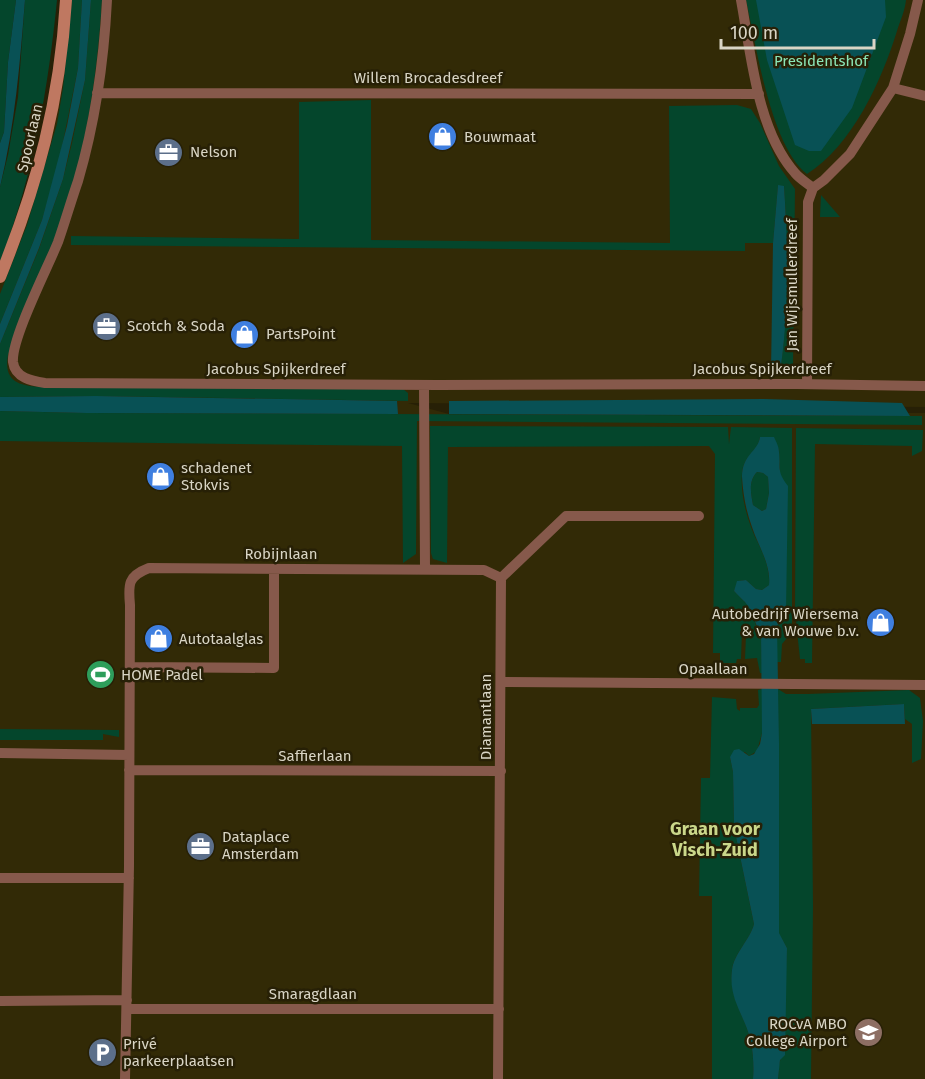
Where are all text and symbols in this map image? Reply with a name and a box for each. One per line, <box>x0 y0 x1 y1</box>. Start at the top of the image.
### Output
scale bar <box>721 12 874 50</box>
text: 100 m <box>730 22 778 44</box>
park label: Presidentshof <box>774 52 869 70</box>
street label: Willem Brocadesdreef <box>354 69 503 87</box>
street label: Spoorlaan <box>13 102 47 174</box>
shop icon: Bouwmaat <box>427 121 459 153</box>
place label: Bouwmaat <box>464 128 536 146</box>
office icon: Nelson <box>153 136 185 168</box>
place label: Nelson <box>190 143 237 161</box>
street label: Jan Wijsmullerdreef <box>783 218 801 351</box>
office icon: Scotch & Soda <box>90 310 122 342</box>
place label: Scotch & Soda <box>127 317 225 335</box>
shop icon: PartsPoint <box>229 318 261 350</box>
place label: PartsPoint <box>266 325 336 343</box>
street label: Jacobus Spijkerdreef <box>206 360 347 378</box>
street label: Jacobus Spijkerdreef <box>692 360 833 378</box>
place label: schadenet Stokvis <box>181 459 252 494</box>
shop icon: schadenet Stokvis <box>144 461 176 493</box>
street label: Robijnlaan <box>244 545 318 563</box>
place label: Autobedrijf Wiersema & van Wouwe b.v. <box>712 605 859 640</box>
shop icon: Autobedrijf Wiersema & van Wouwe b.v. <box>864 607 896 639</box>
shop icon: Autotaalglas <box>142 623 174 655</box>
place label: Autotaalglas <box>179 630 263 648</box>
sports icon: HOME Padel <box>84 659 116 691</box>
street label: Opaallaan <box>679 660 748 678</box>
place label: HOME Padel <box>121 666 203 684</box>
street label: Diamantlaan <box>477 674 495 760</box>
street label: Saffierlaan <box>278 747 352 765</box>
district label: Graan voor Visch-Zuid <box>670 818 761 861</box>
place label: Dataplace Amsterdam <box>222 828 299 863</box>
office icon: Dataplace Amsterdam <box>185 830 217 862</box>
street label: Smaragdlaan <box>269 985 357 1003</box>
place label: ROCvA MBO College Airport <box>746 1015 848 1050</box>
school or university icon: ROCvA MBO College Airport <box>852 1017 884 1049</box>
place label: Privé parkeerplaatsen <box>123 1035 234 1070</box>
parking icon: Privé parkeerplaatsen <box>86 1037 118 1069</box>

